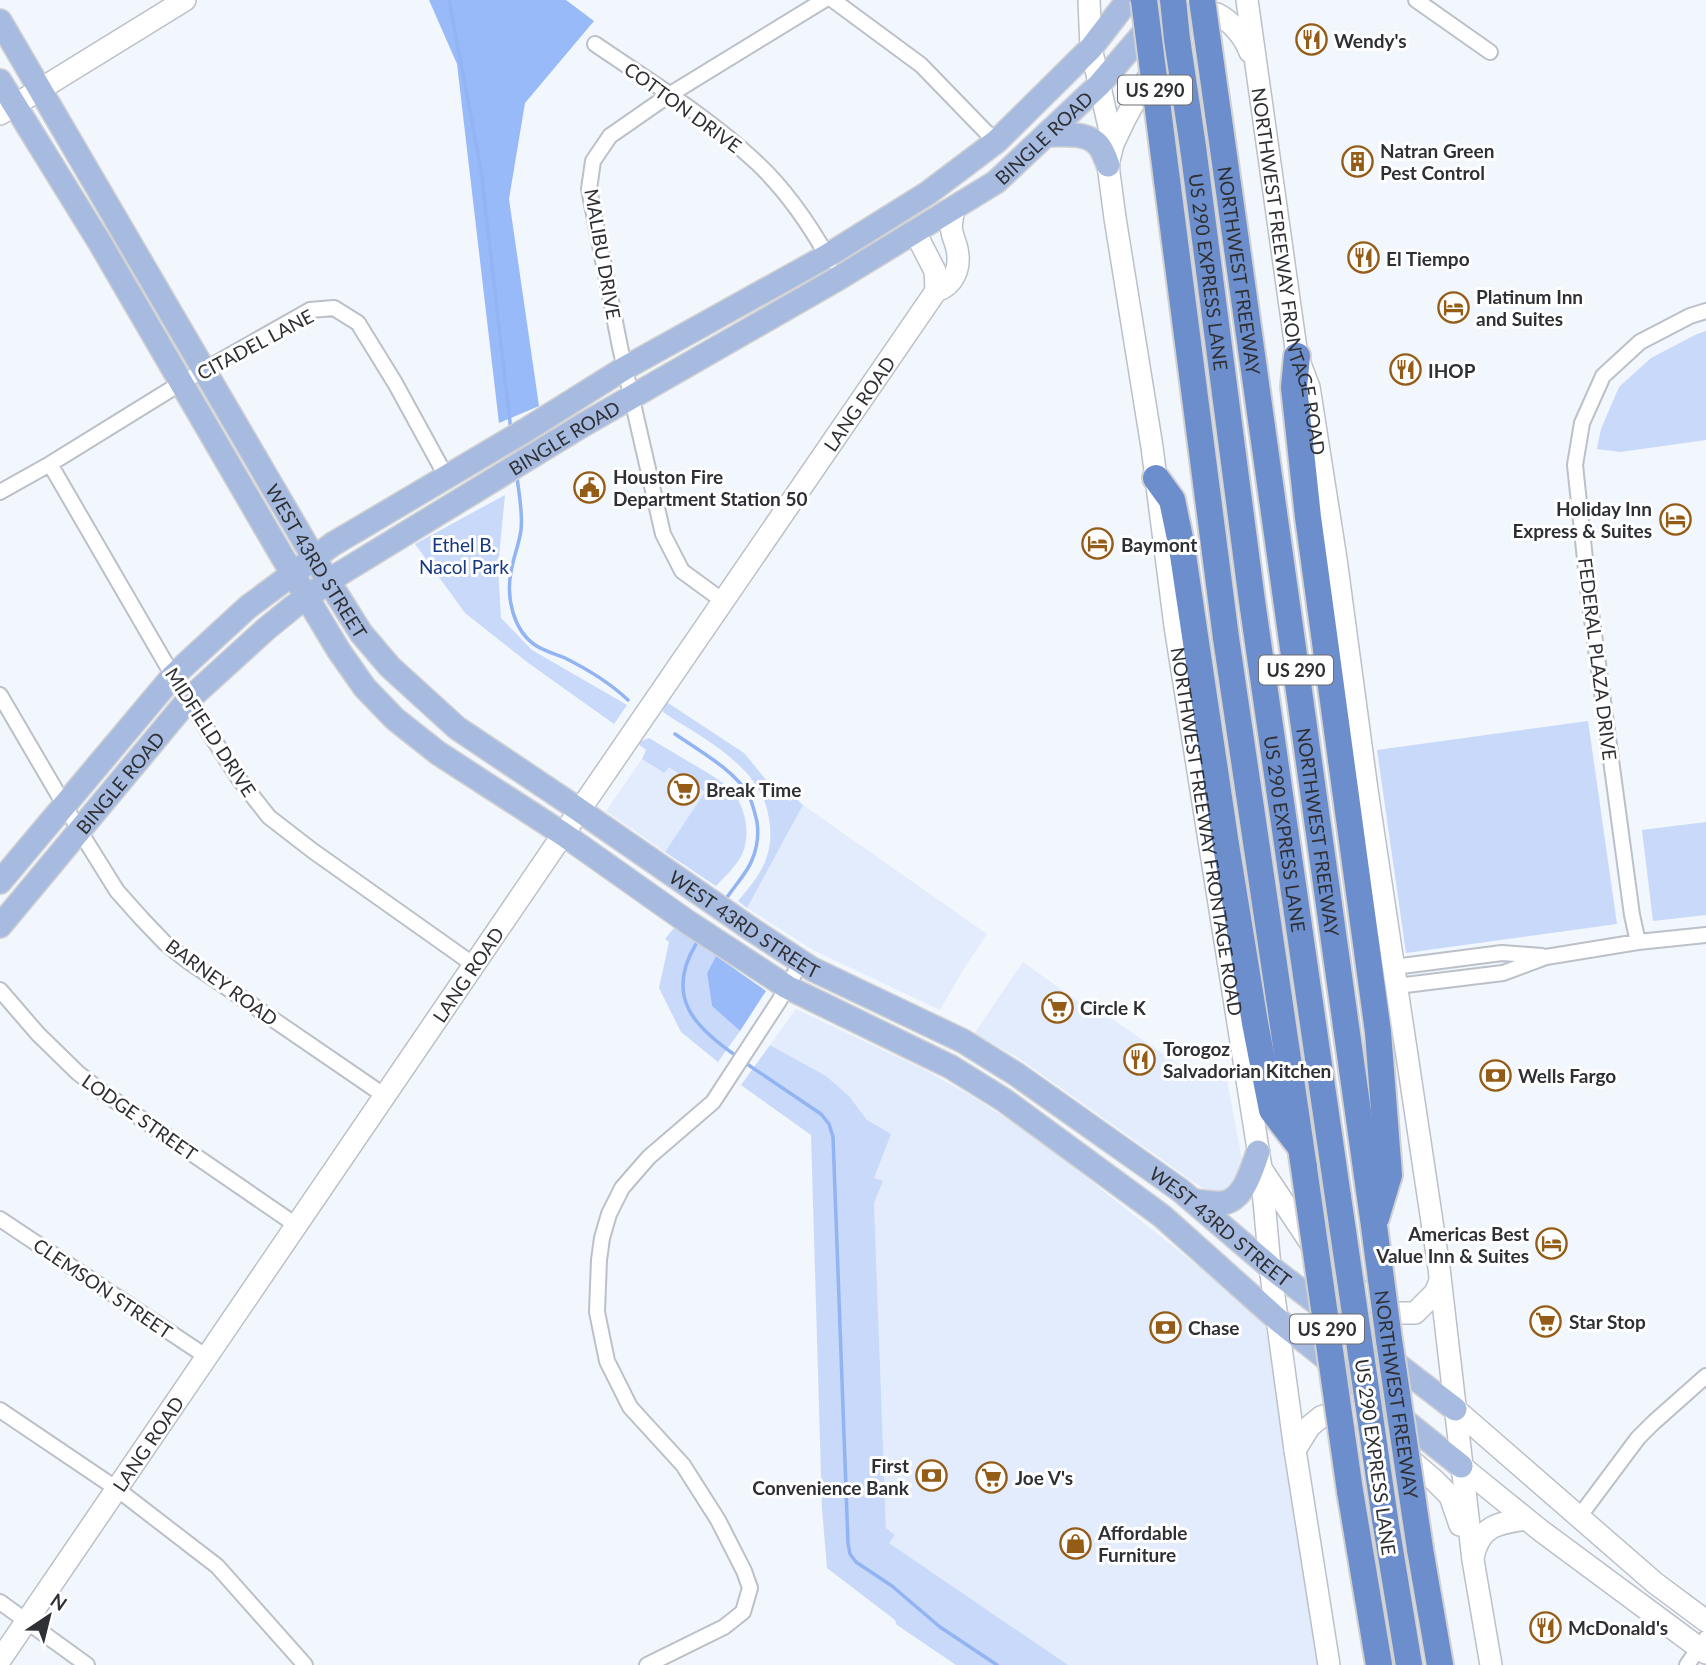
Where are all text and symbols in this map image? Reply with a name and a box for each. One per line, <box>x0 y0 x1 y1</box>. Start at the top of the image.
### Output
restaurant icon: Wendy's <box>1294 23 1328 57</box>
place label: Wendy's <box>1334 29 1407 52</box>
street label: COTTON DRIVE <box>620 57 746 157</box>
road number: US 290 <box>1118 76 1192 104</box>
street label: BINGLE ROAD <box>990 86 1097 189</box>
street label: NORTHWEST FREEWAY FRONTAGE ROAD <box>1248 86 1331 457</box>
place label: Natran Green Pest Control <box>1380 139 1494 184</box>
building icon: Natran Green Pest Control <box>1340 144 1374 178</box>
street label: NORTHWEST FREEWAY <box>1214 165 1266 376</box>
street label: US 290 EXPRESS LANE <box>1185 172 1233 372</box>
street label: MALIBU DRIVE <box>580 187 626 321</box>
restaurant icon: El Tiempo <box>1346 241 1380 275</box>
place label: El Tiempo <box>1386 247 1470 270</box>
place label: Platinum Inn and Suites <box>1476 285 1583 330</box>
hotel icon: Platinum Inn and Suites <box>1436 290 1470 324</box>
street label: CITADEL LANE <box>193 304 317 384</box>
street label: LANG ROAD <box>818 352 899 455</box>
restaurant icon: IHOP <box>1388 353 1422 387</box>
place label: IHOP <box>1428 359 1476 382</box>
street label: BINGLE ROAD <box>504 395 623 479</box>
place label: Houston Fire Department Station 50 <box>613 465 808 510</box>
public building icon: Houston Fire Department Station 50 <box>573 470 607 504</box>
street label: WEST 43RD STREET <box>262 479 373 642</box>
place label: Holiday Inn Express & Suites <box>1512 497 1652 542</box>
hotel icon: Holiday Inn Express & Suites <box>1658 502 1692 536</box>
hotel icon: Baymont <box>1081 527 1115 561</box>
park label: Ethel B. Nacol Park <box>419 533 509 578</box>
place label: Baymont <box>1121 533 1197 556</box>
street label: FEDERAL PLAZA DRIVE <box>1574 556 1622 762</box>
street label: NORTHWEST FREEWAY FRONTAGE ROAD <box>1167 645 1248 1017</box>
road number: US 290 <box>1259 656 1333 684</box>
street label: MIDFIELD DRIVE <box>161 663 261 801</box>
street label: NORTHWEST FREEWAY <box>1293 726 1345 938</box>
street label: BINGLE ROAD <box>71 727 169 838</box>
street label: US 290 EXPRESS LANE <box>1260 734 1311 934</box>
supermarket icon: Break Time <box>666 772 700 806</box>
place label: Break Time <box>706 778 801 801</box>
street label: WEST 43RD STREET <box>665 865 824 983</box>
street label: LANG ROAD <box>427 922 508 1026</box>
street label: BARNEY ROAD <box>162 934 282 1030</box>
supermarket icon: Circle K <box>1040 990 1074 1024</box>
place label: Circle K <box>1080 996 1147 1019</box>
place label: Torogoz Salvadorian Kitchen <box>1163 1037 1331 1082</box>
restaurant icon: Torogoz Salvadorian Kitchen <box>1123 1042 1157 1076</box>
bank icon: Wells Fargo <box>1478 1058 1512 1092</box>
place label: Wells Fargo <box>1518 1064 1616 1087</box>
street label: LODGE STREET <box>78 1069 202 1165</box>
street label: WEST 43RD STREET <box>1146 1161 1296 1291</box>
place label: Americas Best Value Inn & Suites <box>1375 1222 1529 1267</box>
hotel icon: Americas Best Value Inn & Suites <box>1535 1227 1569 1261</box>
street label: CLEMSON STREET <box>29 1233 177 1343</box>
street label: NORTHWEST FREEWAY <box>1371 1289 1424 1500</box>
supermarket icon: Star Stop <box>1529 1304 1563 1338</box>
bank icon: Chase <box>1148 1310 1182 1344</box>
place label: Star Stop <box>1569 1310 1646 1333</box>
road number: US 290 <box>1290 1314 1364 1344</box>
place label: Chase <box>1188 1316 1239 1339</box>
street label: US 290 EXPRESS LANE <box>1351 1357 1401 1557</box>
street label: LANG ROAD <box>107 1392 188 1495</box>
place label: First Convenience Bank <box>752 1454 910 1499</box>
bank icon: First Convenience Bank <box>915 1459 949 1493</box>
supermarket icon: Joe V's <box>975 1460 1009 1494</box>
place label: Joe V's <box>1015 1466 1073 1489</box>
place label: Affordable Furniture <box>1097 1521 1187 1566</box>
shop icon: Affordable Furniture <box>1058 1526 1092 1560</box>
north arrow <box>14 1581 84 1651</box>
text: N <box>46 1588 72 1615</box>
restaurant icon: McDonald's <box>1528 1610 1562 1644</box>
place label: McDonald's <box>1568 1616 1668 1639</box>

